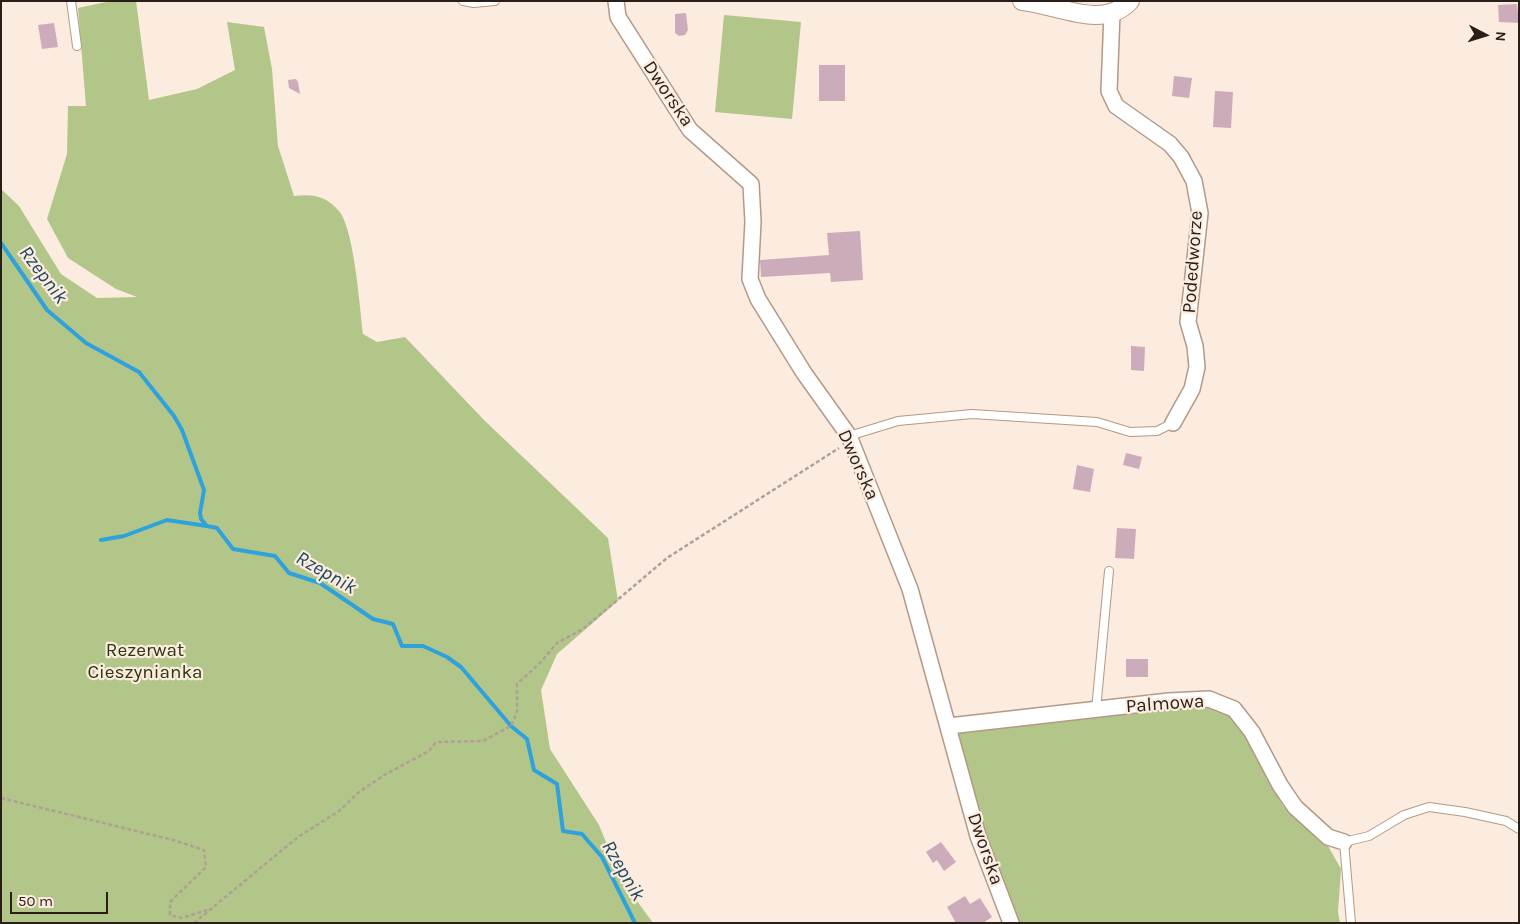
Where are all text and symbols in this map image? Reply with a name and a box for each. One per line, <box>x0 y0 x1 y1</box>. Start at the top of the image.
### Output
north arrow <box>1460 10 1510 60</box>
text: N <box>1492 31 1509 42</box>
street label: Dworska <box>638 57 698 131</box>
street label: Podedworze <box>1178 210 1208 314</box>
water label: Rzepnik <box>14 241 72 309</box>
street label: Dworska <box>832 426 884 504</box>
water label: Rzepnik <box>291 546 361 600</box>
park label: Rezerwat Cieszynianka <box>87 640 203 684</box>
street label: Palmowa <box>1125 690 1205 718</box>
street label: Dworska <box>962 810 1008 888</box>
water label: Rzepnik <box>596 836 650 906</box>
scale bar <box>12 882 110 914</box>
text: 50 m <box>18 892 53 910</box>

